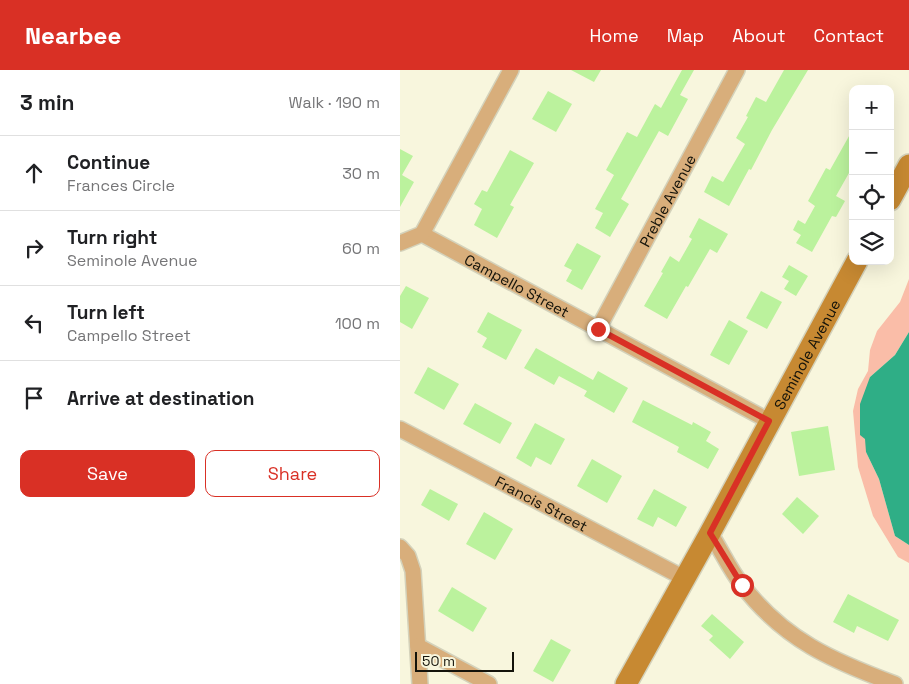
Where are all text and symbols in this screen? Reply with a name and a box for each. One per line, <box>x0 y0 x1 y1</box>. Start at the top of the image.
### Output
text: Nearbee <box>25 20 121 51</box>
text: Home <box>590 24 639 47</box>
text: Map <box>667 24 704 47</box>
text: About <box>732 24 786 47</box>
text: Contact <box>814 24 884 47</box>
map controls <box>849 85 894 265</box>
button: + <box>849 85 894 130</box>
text: 3 min <box>20 89 75 116</box>
text: Walk · 190 m <box>289 92 380 113</box>
button: − <box>849 130 894 175</box>
text: Continue <box>67 150 150 175</box>
street label: Preble Avenue <box>635 151 700 250</box>
icon: ahead <box>20 159 48 187</box>
text: 30 m <box>342 163 380 184</box>
text: Frances Circle <box>67 175 175 196</box>
button: locate <box>849 175 894 220</box>
button: layers <box>849 220 894 265</box>
text: Turn right <box>67 225 157 250</box>
icon: right <box>20 234 48 262</box>
text: 60 m <box>342 238 380 259</box>
street label: Campello Street <box>461 249 573 321</box>
text: Seminole Avenue <box>67 250 197 271</box>
street label: Seminole Avenue <box>769 296 844 413</box>
text: Turn left <box>67 300 145 325</box>
icon: left <box>20 309 48 337</box>
text: 100 m <box>335 313 380 334</box>
route end <box>587 318 610 341</box>
text: Campello Street <box>67 325 191 346</box>
icon: arrive <box>20 384 48 412</box>
text: Arrive at destination <box>67 386 255 411</box>
button: Save <box>20 450 195 497</box>
button: Share <box>205 450 380 497</box>
street label: Francis Street <box>492 471 591 535</box>
route start <box>731 574 754 597</box>
scale bar <box>415 649 514 672</box>
text: 50 m <box>422 652 455 670</box>

